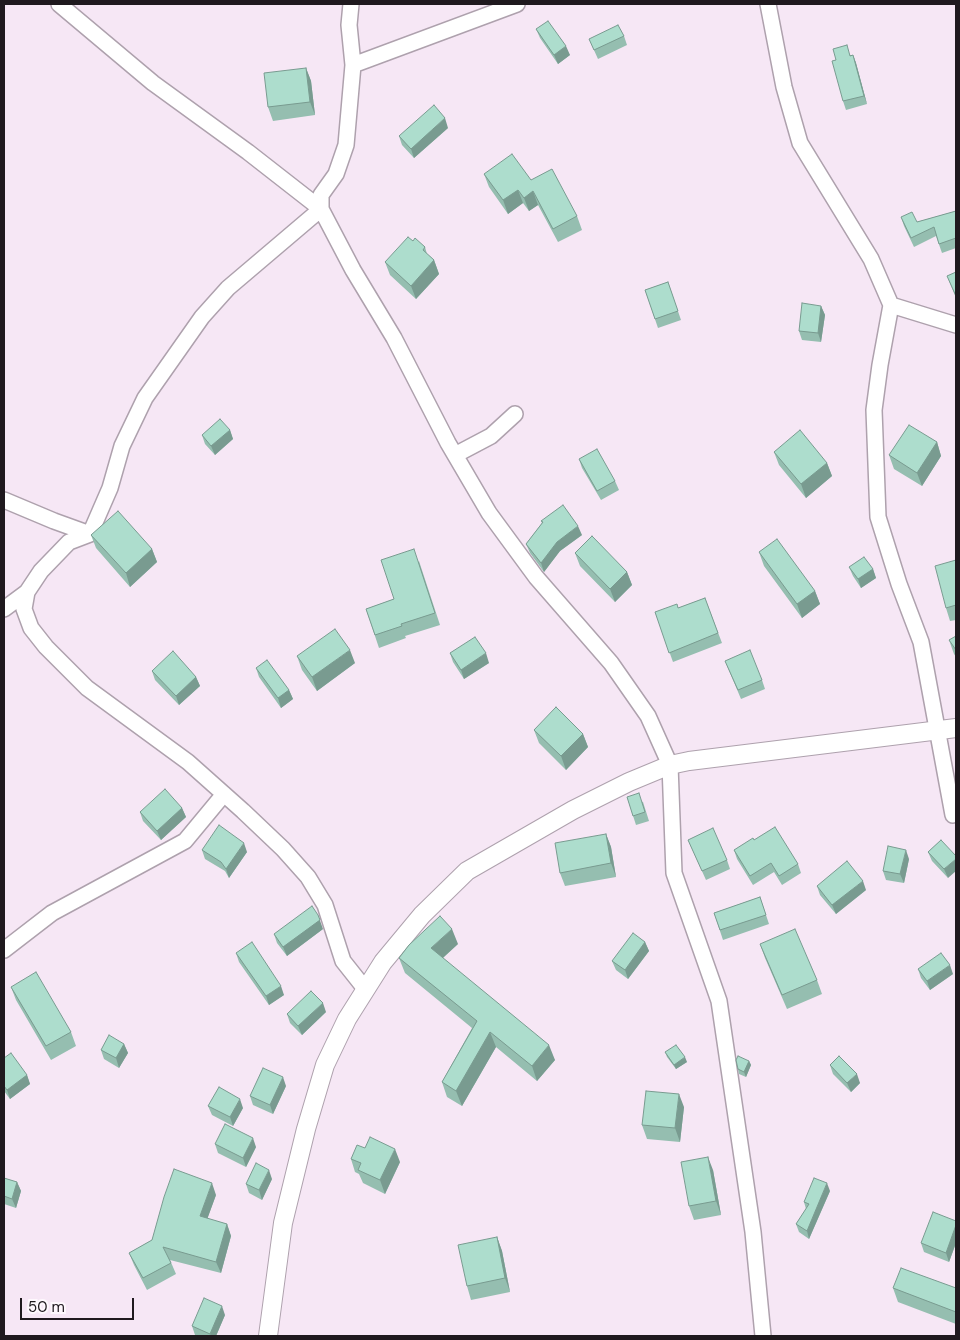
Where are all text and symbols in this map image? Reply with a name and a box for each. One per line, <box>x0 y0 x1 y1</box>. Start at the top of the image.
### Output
scale bar <box>22 1288 136 1320</box>
text: 50 m <box>28 1297 65 1317</box>

